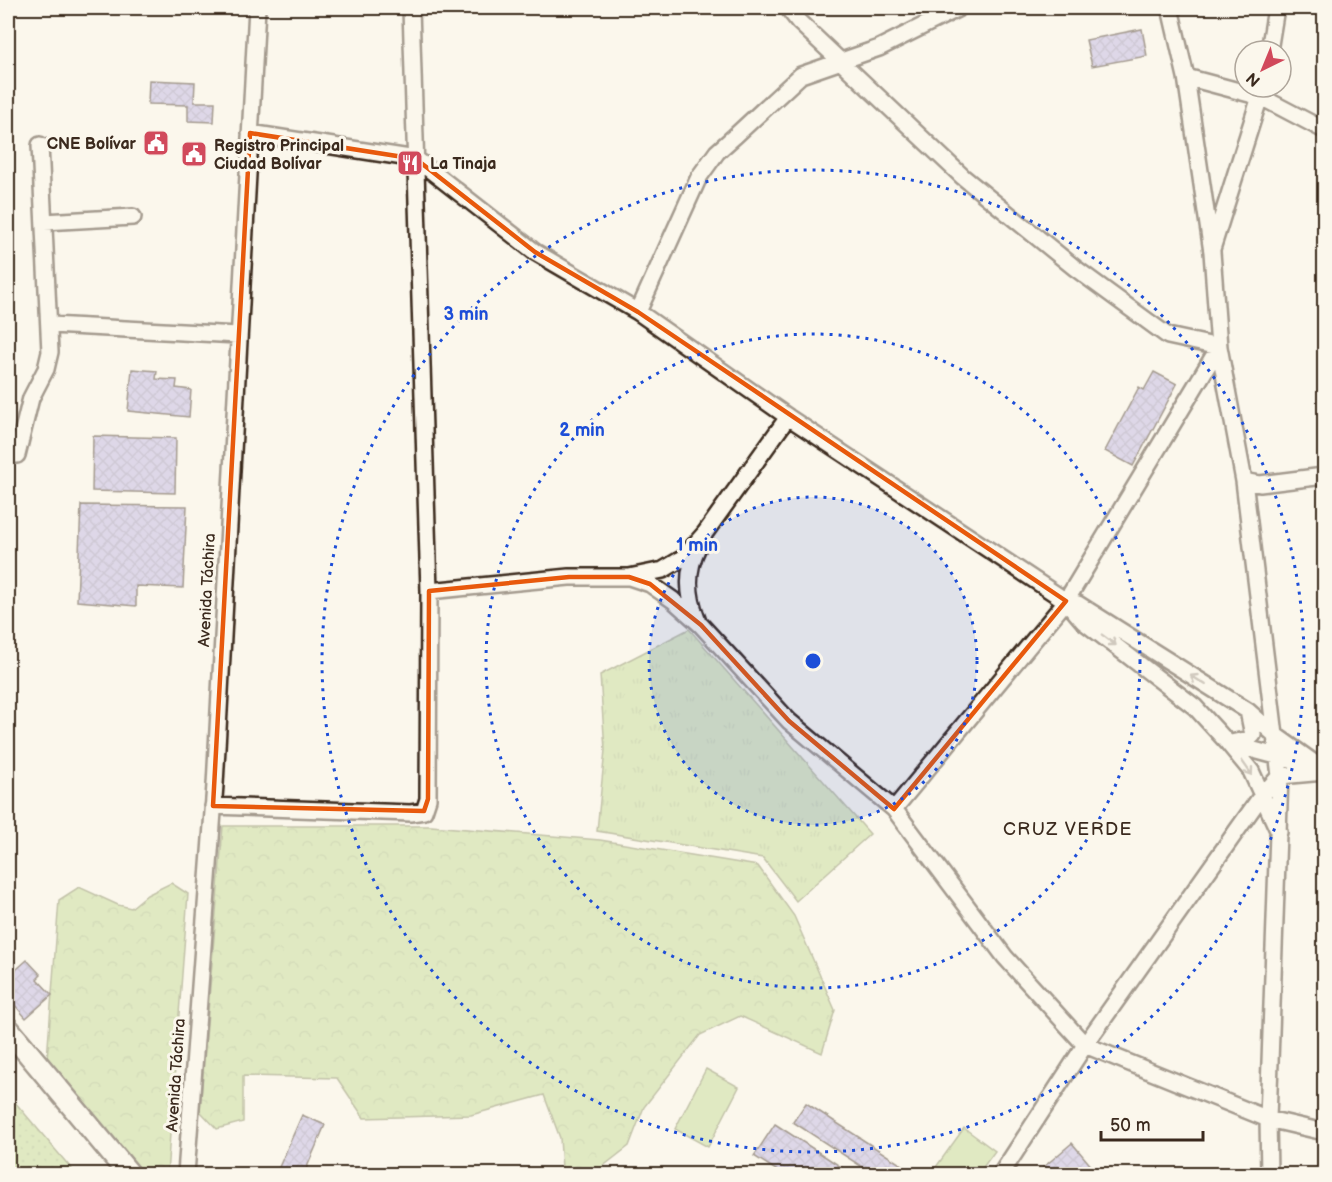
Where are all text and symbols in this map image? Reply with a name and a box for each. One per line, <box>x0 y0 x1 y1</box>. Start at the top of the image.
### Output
north arrow <box>1233 39 1293 99</box>
text: N <box>1243 68 1265 90</box>
public building icon: CNE Bolívar <box>141 128 171 158</box>
place label: CNE Bolívar <box>47 135 137 154</box>
place label: Registro Principal Ciudad Bolívar <box>214 137 344 174</box>
public building icon: Registro Principal Ciudad Bolívar <box>179 139 209 169</box>
restaurant icon: La Tinaja <box>395 148 425 178</box>
place label: La Tinaja <box>430 155 497 174</box>
text: 3 min <box>443 304 489 325</box>
text: 2 min <box>559 420 605 441</box>
street label: Avenida Táchira <box>195 533 220 647</box>
text: 1 min <box>676 535 718 556</box>
one-way arrow <box>1100 634 1116 647</box>
centre of rings <box>803 651 823 671</box>
one-way arrow <box>1190 673 1207 685</box>
one-way arrow <box>1241 760 1253 776</box>
district label: CRUZ VERDE <box>1003 819 1133 840</box>
street label: Avenida Táchira <box>163 1018 190 1133</box>
scale bar <box>1101 1104 1203 1142</box>
text: 50 m <box>1110 1115 1151 1136</box>

